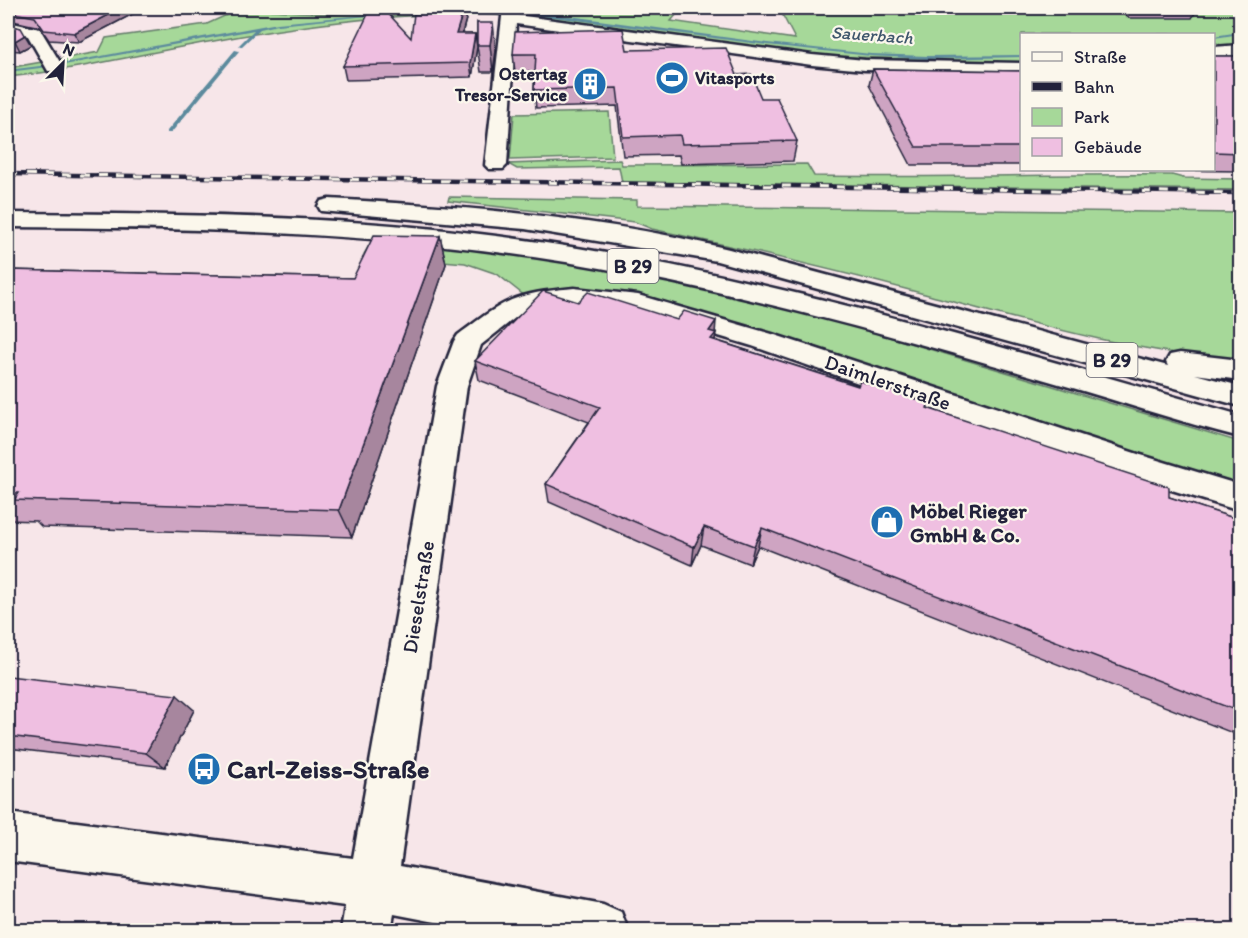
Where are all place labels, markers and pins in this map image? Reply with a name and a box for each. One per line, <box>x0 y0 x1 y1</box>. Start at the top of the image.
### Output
sports icon: Vitasports <box>654 60 690 96</box>
place label: Ostertag Tresor-Service <box>454 63 568 106</box>
building icon: Ostertag Tresor-Service <box>572 66 608 102</box>
place label: Vitasports <box>695 67 775 89</box>
place label: Möbel Rieger GmbH & Co. <box>910 498 1027 547</box>
shop icon: Möbel Rieger GmbH & Co. <box>869 504 905 540</box>
bus stop icon: Carl-Zeiss-Straße <box>186 751 222 787</box>
place label: Carl-Zeiss-Straße <box>227 753 429 785</box>

